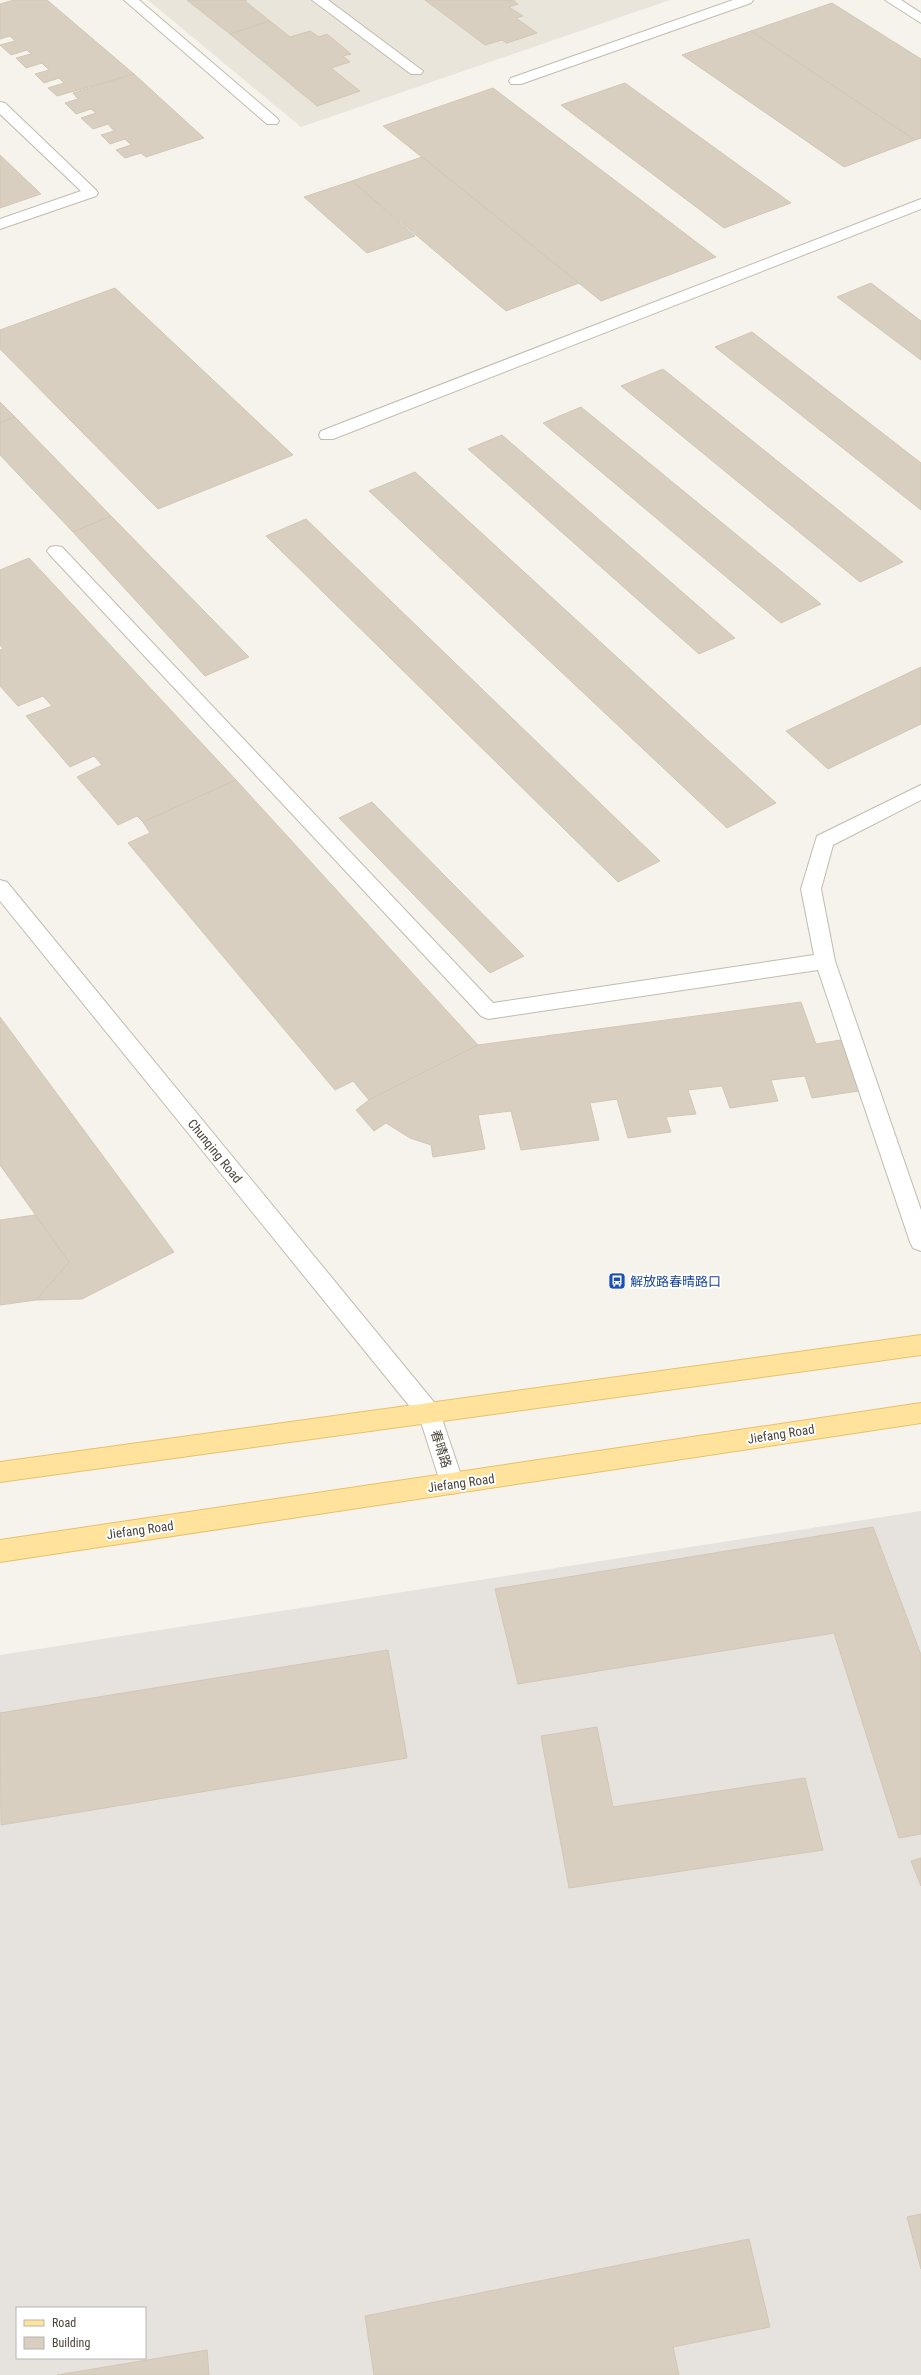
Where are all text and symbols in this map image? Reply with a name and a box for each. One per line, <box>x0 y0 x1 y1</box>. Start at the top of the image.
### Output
street label: Chunqing Road <box>185 1116 245 1186</box>
bus stop icon: 解放路春晴路口 <box>607 1271 627 1291</box>
place label: 解放路春晴路口 <box>630 1274 721 1289</box>
street label: Jiefang Road <box>746 1421 816 1447</box>
street label: 春晴路 <box>428 1428 454 1470</box>
street label: Jiefang Road <box>427 1471 495 1495</box>
street label: Jiefang Road <box>106 1518 174 1542</box>
legend <box>16 2307 146 2359</box>
text: Road <box>52 2316 76 2330</box>
text: Building <box>52 2336 90 2350</box>

